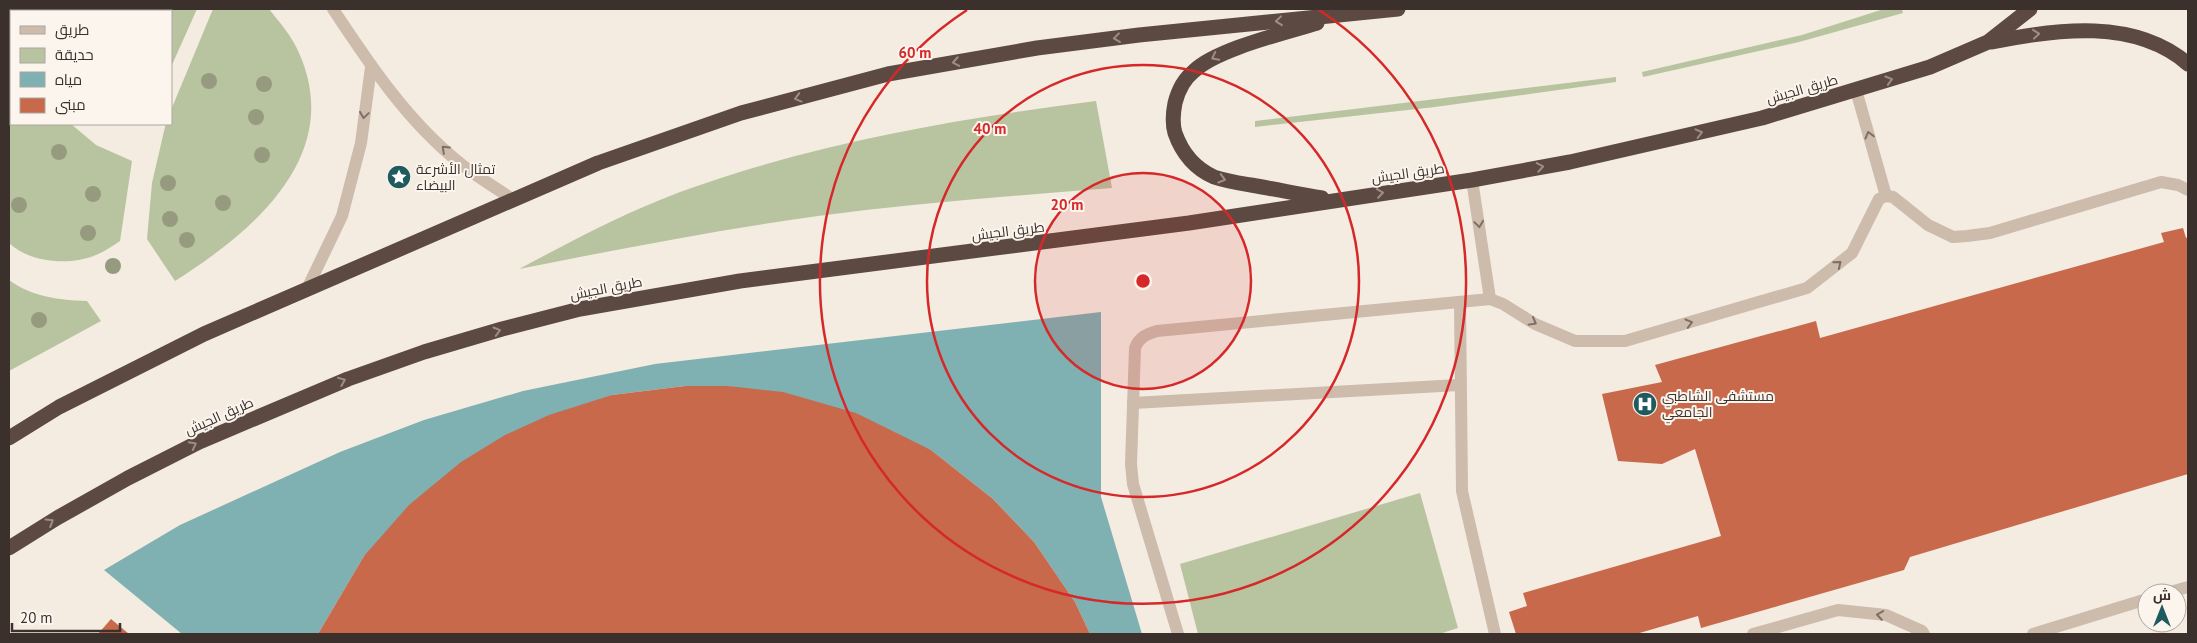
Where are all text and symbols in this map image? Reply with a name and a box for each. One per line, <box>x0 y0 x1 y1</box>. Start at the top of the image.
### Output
legend <box>10 10 172 125</box>
one-way arrow <box>1274 15 1282 26</box>
text: طريق <box>55 20 89 40</box>
one-way arrow <box>2033 29 2041 40</box>
one-way arrow <box>1113 32 1121 43</box>
text: 60 m <box>899 43 931 62</box>
text: حديقة <box>55 45 94 64</box>
one-way arrow <box>1212 51 1221 61</box>
one-way arrow <box>952 57 961 67</box>
text: مياه <box>55 70 82 89</box>
street label: طريق الجيش <box>1764 70 1840 108</box>
one-way arrow <box>1885 75 1893 85</box>
one-way arrow <box>794 92 802 103</box>
text: مبنى <box>55 95 86 115</box>
one-way arrow <box>360 111 370 120</box>
text: 40 m <box>974 119 1006 138</box>
one-way arrow <box>1695 128 1704 139</box>
one-way arrow <box>1864 131 1874 140</box>
one-way arrow <box>442 146 451 155</box>
street label: طريق الجيش <box>1370 159 1446 187</box>
place label: تمثال الأشرعة البيضاء <box>416 160 495 194</box>
one-way arrow <box>1536 163 1545 173</box>
place icon: تمثال الأشرعة البيضاء <box>386 164 412 190</box>
one-way arrow <box>1217 173 1225 183</box>
one-way arrow <box>1376 188 1384 199</box>
text: 20 m <box>1051 195 1083 214</box>
street label: طريق الجيش <box>970 218 1046 244</box>
one-way arrow <box>1473 219 1483 228</box>
one-way arrow <box>1832 261 1841 269</box>
street label: طريق الجيش <box>568 272 644 304</box>
centre of rings <box>1134 272 1152 290</box>
one-way arrow <box>1528 316 1537 326</box>
one-way arrow <box>1684 318 1692 328</box>
one-way arrow <box>492 326 500 336</box>
one-way arrow <box>337 377 346 387</box>
place label: مستشفى الشاطبي الجامعي <box>1662 387 1774 424</box>
hospital icon: مستشفى الشاطبي الجامعي <box>1632 391 1658 417</box>
street label: طريق الجيش <box>182 393 256 439</box>
one-way arrow <box>188 441 197 451</box>
one-way arrow <box>45 519 54 529</box>
north arrow <box>2137 583 2187 633</box>
text: ش <box>2153 586 2171 604</box>
scale bar <box>12 600 120 632</box>
text: 20 m <box>20 608 53 627</box>
one-way arrow <box>1876 610 1884 621</box>

